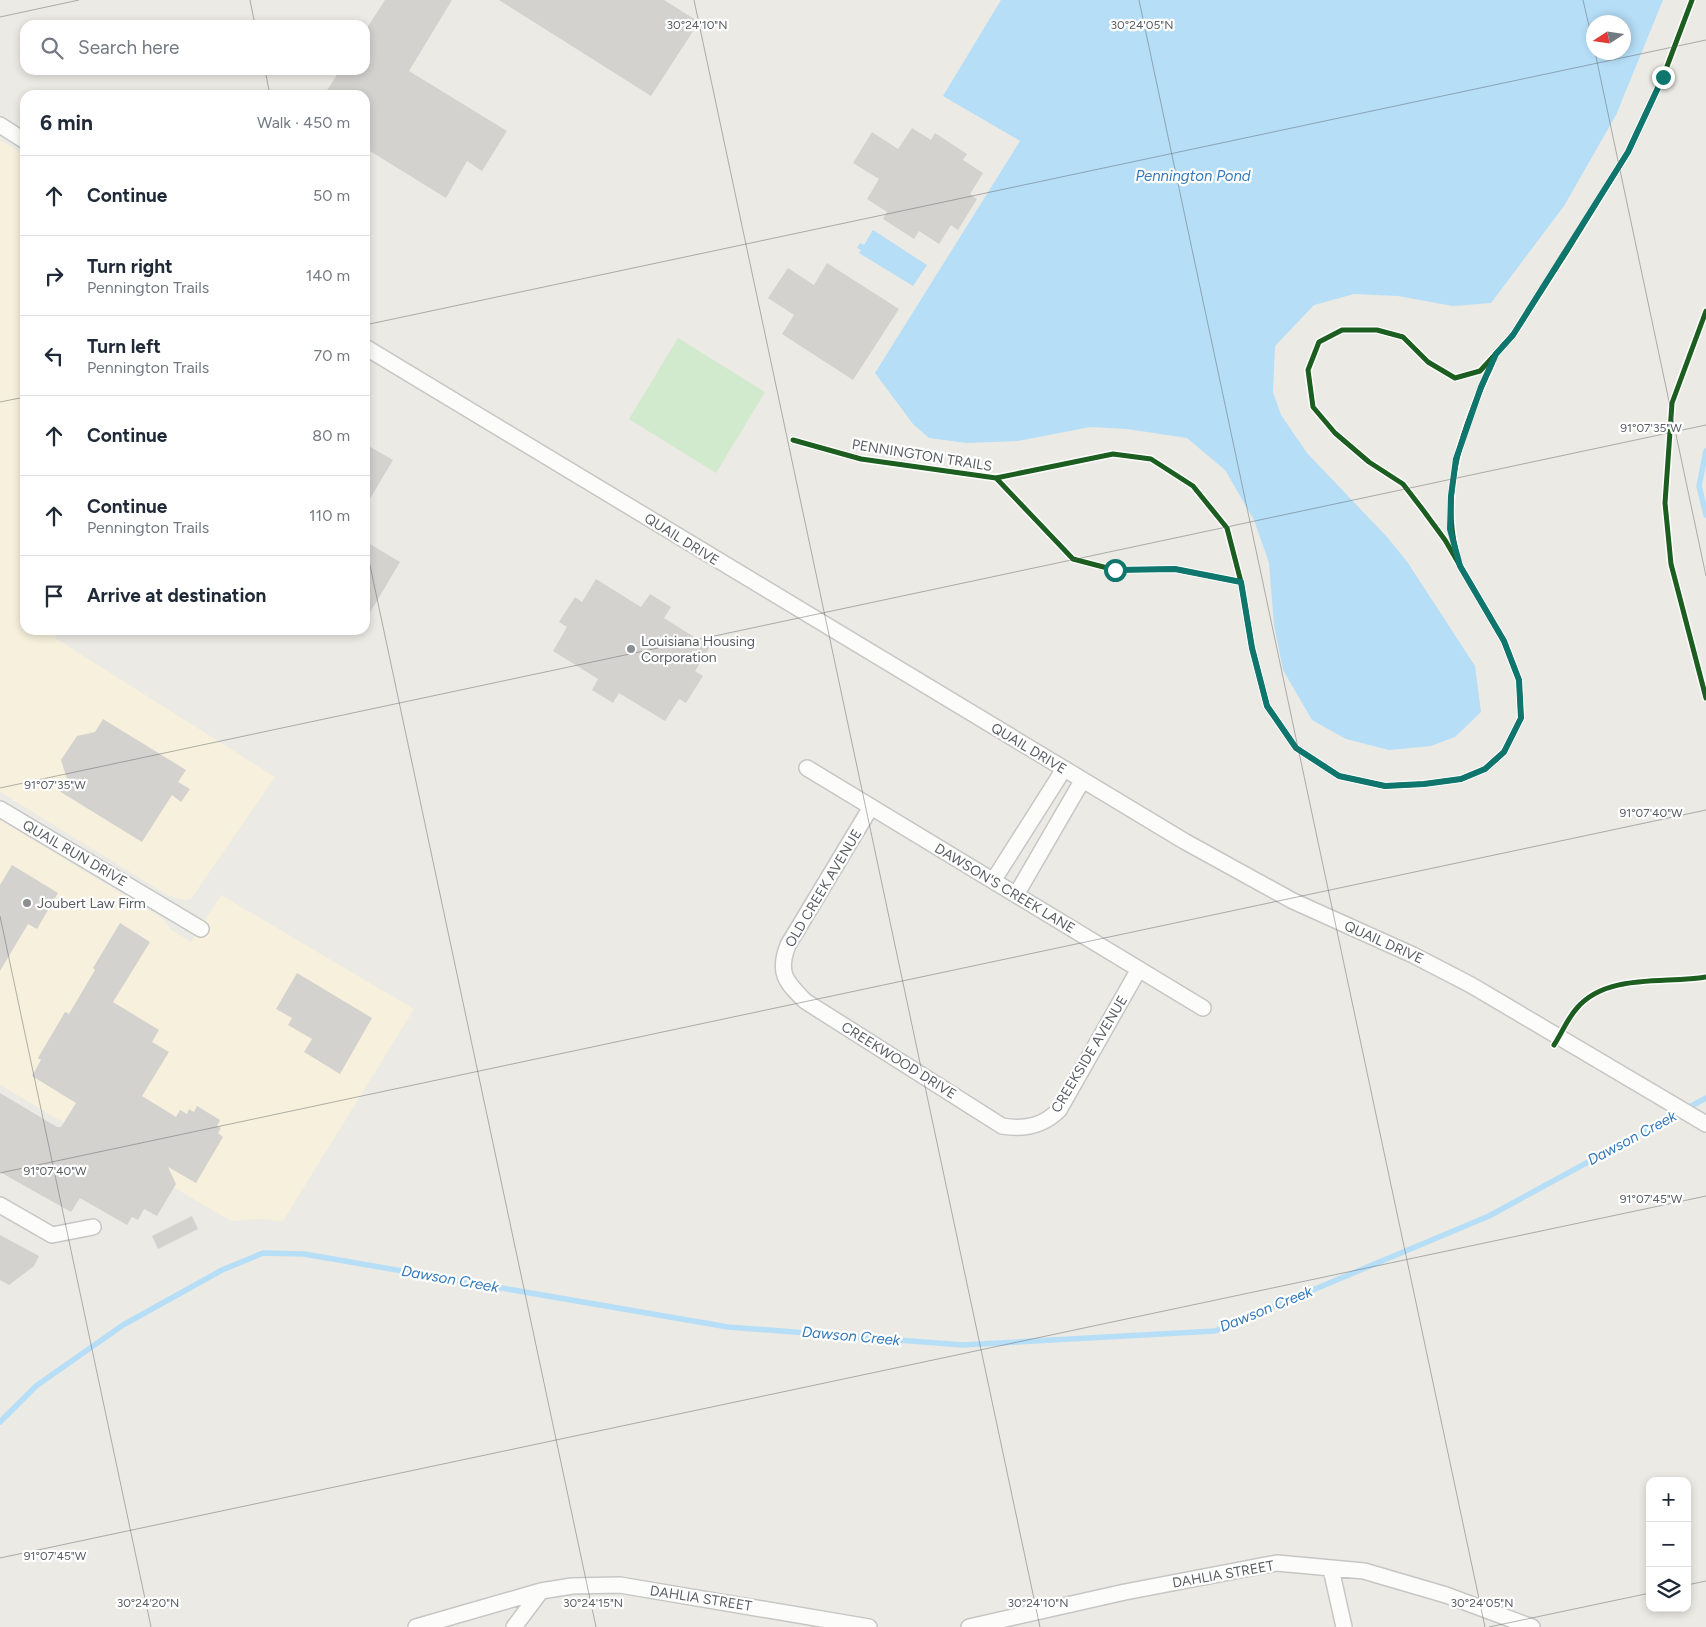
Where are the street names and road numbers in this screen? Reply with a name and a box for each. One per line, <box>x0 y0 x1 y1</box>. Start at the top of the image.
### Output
street label: PENNINGTON TRAILS <box>851 436 993 475</box>
street label: QUAIL DRIVE <box>641 510 722 569</box>
street label: QUAIL DRIVE <box>988 719 1070 778</box>
street label: QUAIL RUN DRIVE <box>19 817 130 890</box>
street label: OLD CREEK AVENUE <box>781 826 865 950</box>
street label: DAWSON'S CREEK LANE <box>932 840 1078 937</box>
street label: QUAIL DRIVE <box>1342 917 1426 968</box>
street label: CREEKSIDE AVENUE <box>1048 993 1131 1116</box>
street label: CREEKWOOD DRIVE <box>838 1018 959 1103</box>
street label: DAHLIA STREET <box>1171 1557 1276 1592</box>
street label: DAHLIA STREET <box>649 1582 753 1615</box>

